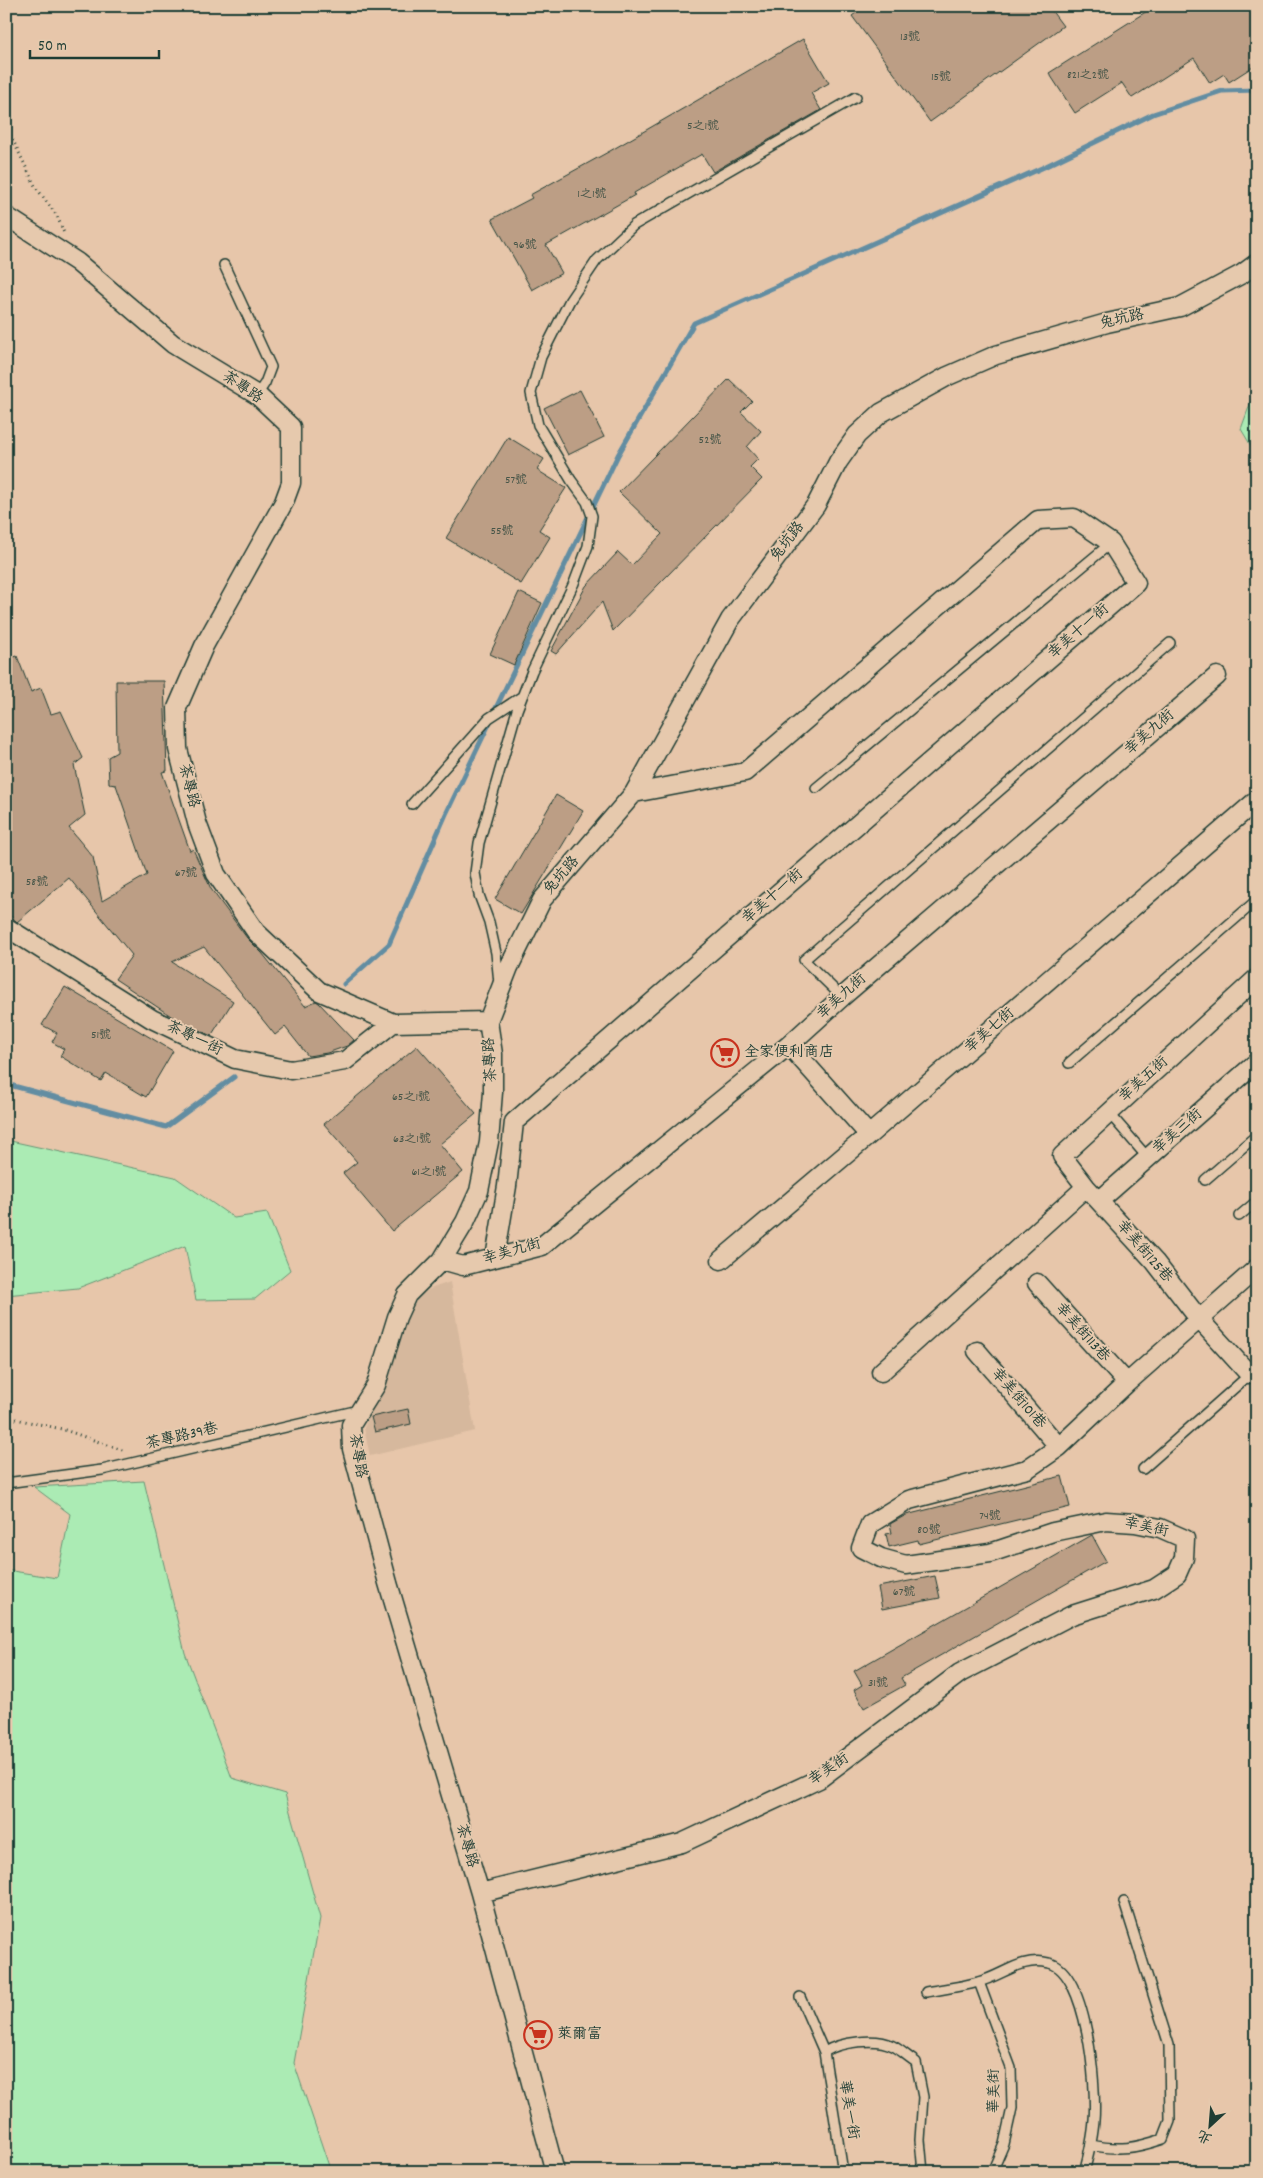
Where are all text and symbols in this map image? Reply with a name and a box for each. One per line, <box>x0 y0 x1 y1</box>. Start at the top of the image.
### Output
scale bar <box>30 28 159 60</box>
house number: 13號 <box>900 29 920 46</box>
text: 50 m <box>38 36 67 58</box>
house number: 821之2號 <box>1067 67 1109 84</box>
house number: 15號 <box>931 69 951 86</box>
house number: 5之1號 <box>687 118 719 135</box>
house number: 1之1號 <box>577 186 607 203</box>
house number: 96號 <box>513 237 537 254</box>
street label: 兔坑路 <box>1098 304 1146 336</box>
street label: 茶專路 <box>217 366 267 410</box>
house number: 52號 <box>699 432 721 449</box>
house number: 57號 <box>505 472 527 489</box>
street label: 兔坑路 <box>766 517 810 567</box>
house number: 55號 <box>490 523 514 540</box>
street label: 幸美十一街 <box>1043 599 1115 665</box>
street label: 幸美九街 <box>1120 705 1180 761</box>
street label: 茶專路 <box>172 761 204 811</box>
street label: 兔坑路 <box>539 852 585 900</box>
street label: 幸美十一街 <box>737 864 809 930</box>
house number: 67號 <box>175 865 197 882</box>
house number: 58號 <box>26 874 48 891</box>
street label: 幸美九街 <box>812 969 872 1025</box>
street label: 幸美七街 <box>960 1003 1020 1059</box>
street label: 茶專一街 <box>162 1016 226 1062</box>
house number: 51號 <box>91 1027 111 1044</box>
street label: 茶專路 <box>479 1037 503 1083</box>
supermarket icon: 全家便利商店 <box>710 1038 740 1068</box>
place label: 全家便利商店 <box>744 1042 834 1064</box>
street label: 幸美五街 <box>1114 1052 1174 1108</box>
house number: 65之1號 <box>392 1089 430 1106</box>
street label: 幸美三街 <box>1148 1104 1208 1160</box>
house number: 63之1號 <box>393 1131 431 1148</box>
house number: 61之1號 <box>411 1164 447 1181</box>
street label: 幸美街125巷 <box>1111 1216 1177 1288</box>
street label: 幸美九街 <box>480 1233 544 1271</box>
street label: 幸美街113巷 <box>1049 1298 1115 1368</box>
street label: 幸美街101巷 <box>985 1364 1051 1434</box>
street label: 茶專路39巷 <box>144 1418 220 1456</box>
street label: 茶專路 <box>342 1432 372 1480</box>
house number: 74號 <box>979 1508 1001 1525</box>
street label: 幸美街 <box>1122 1512 1170 1544</box>
house number: 80號 <box>917 1522 941 1539</box>
house number: 67號 <box>893 1584 915 1601</box>
house number: 31號 <box>868 1675 888 1692</box>
street label: 幸美街 <box>804 1748 854 1792</box>
street label: 茶專路 <box>449 1821 483 1871</box>
supermarket icon: 萊爾富 <box>523 2020 553 2050</box>
place label: 萊爾富 <box>557 2024 602 2046</box>
street label: 華美街 <box>984 2068 1006 2114</box>
street label: 華美一街 <box>832 2079 864 2141</box>
north arrow <box>1186 2100 1236 2150</box>
text: 北 <box>1195 2124 1216 2148</box>

